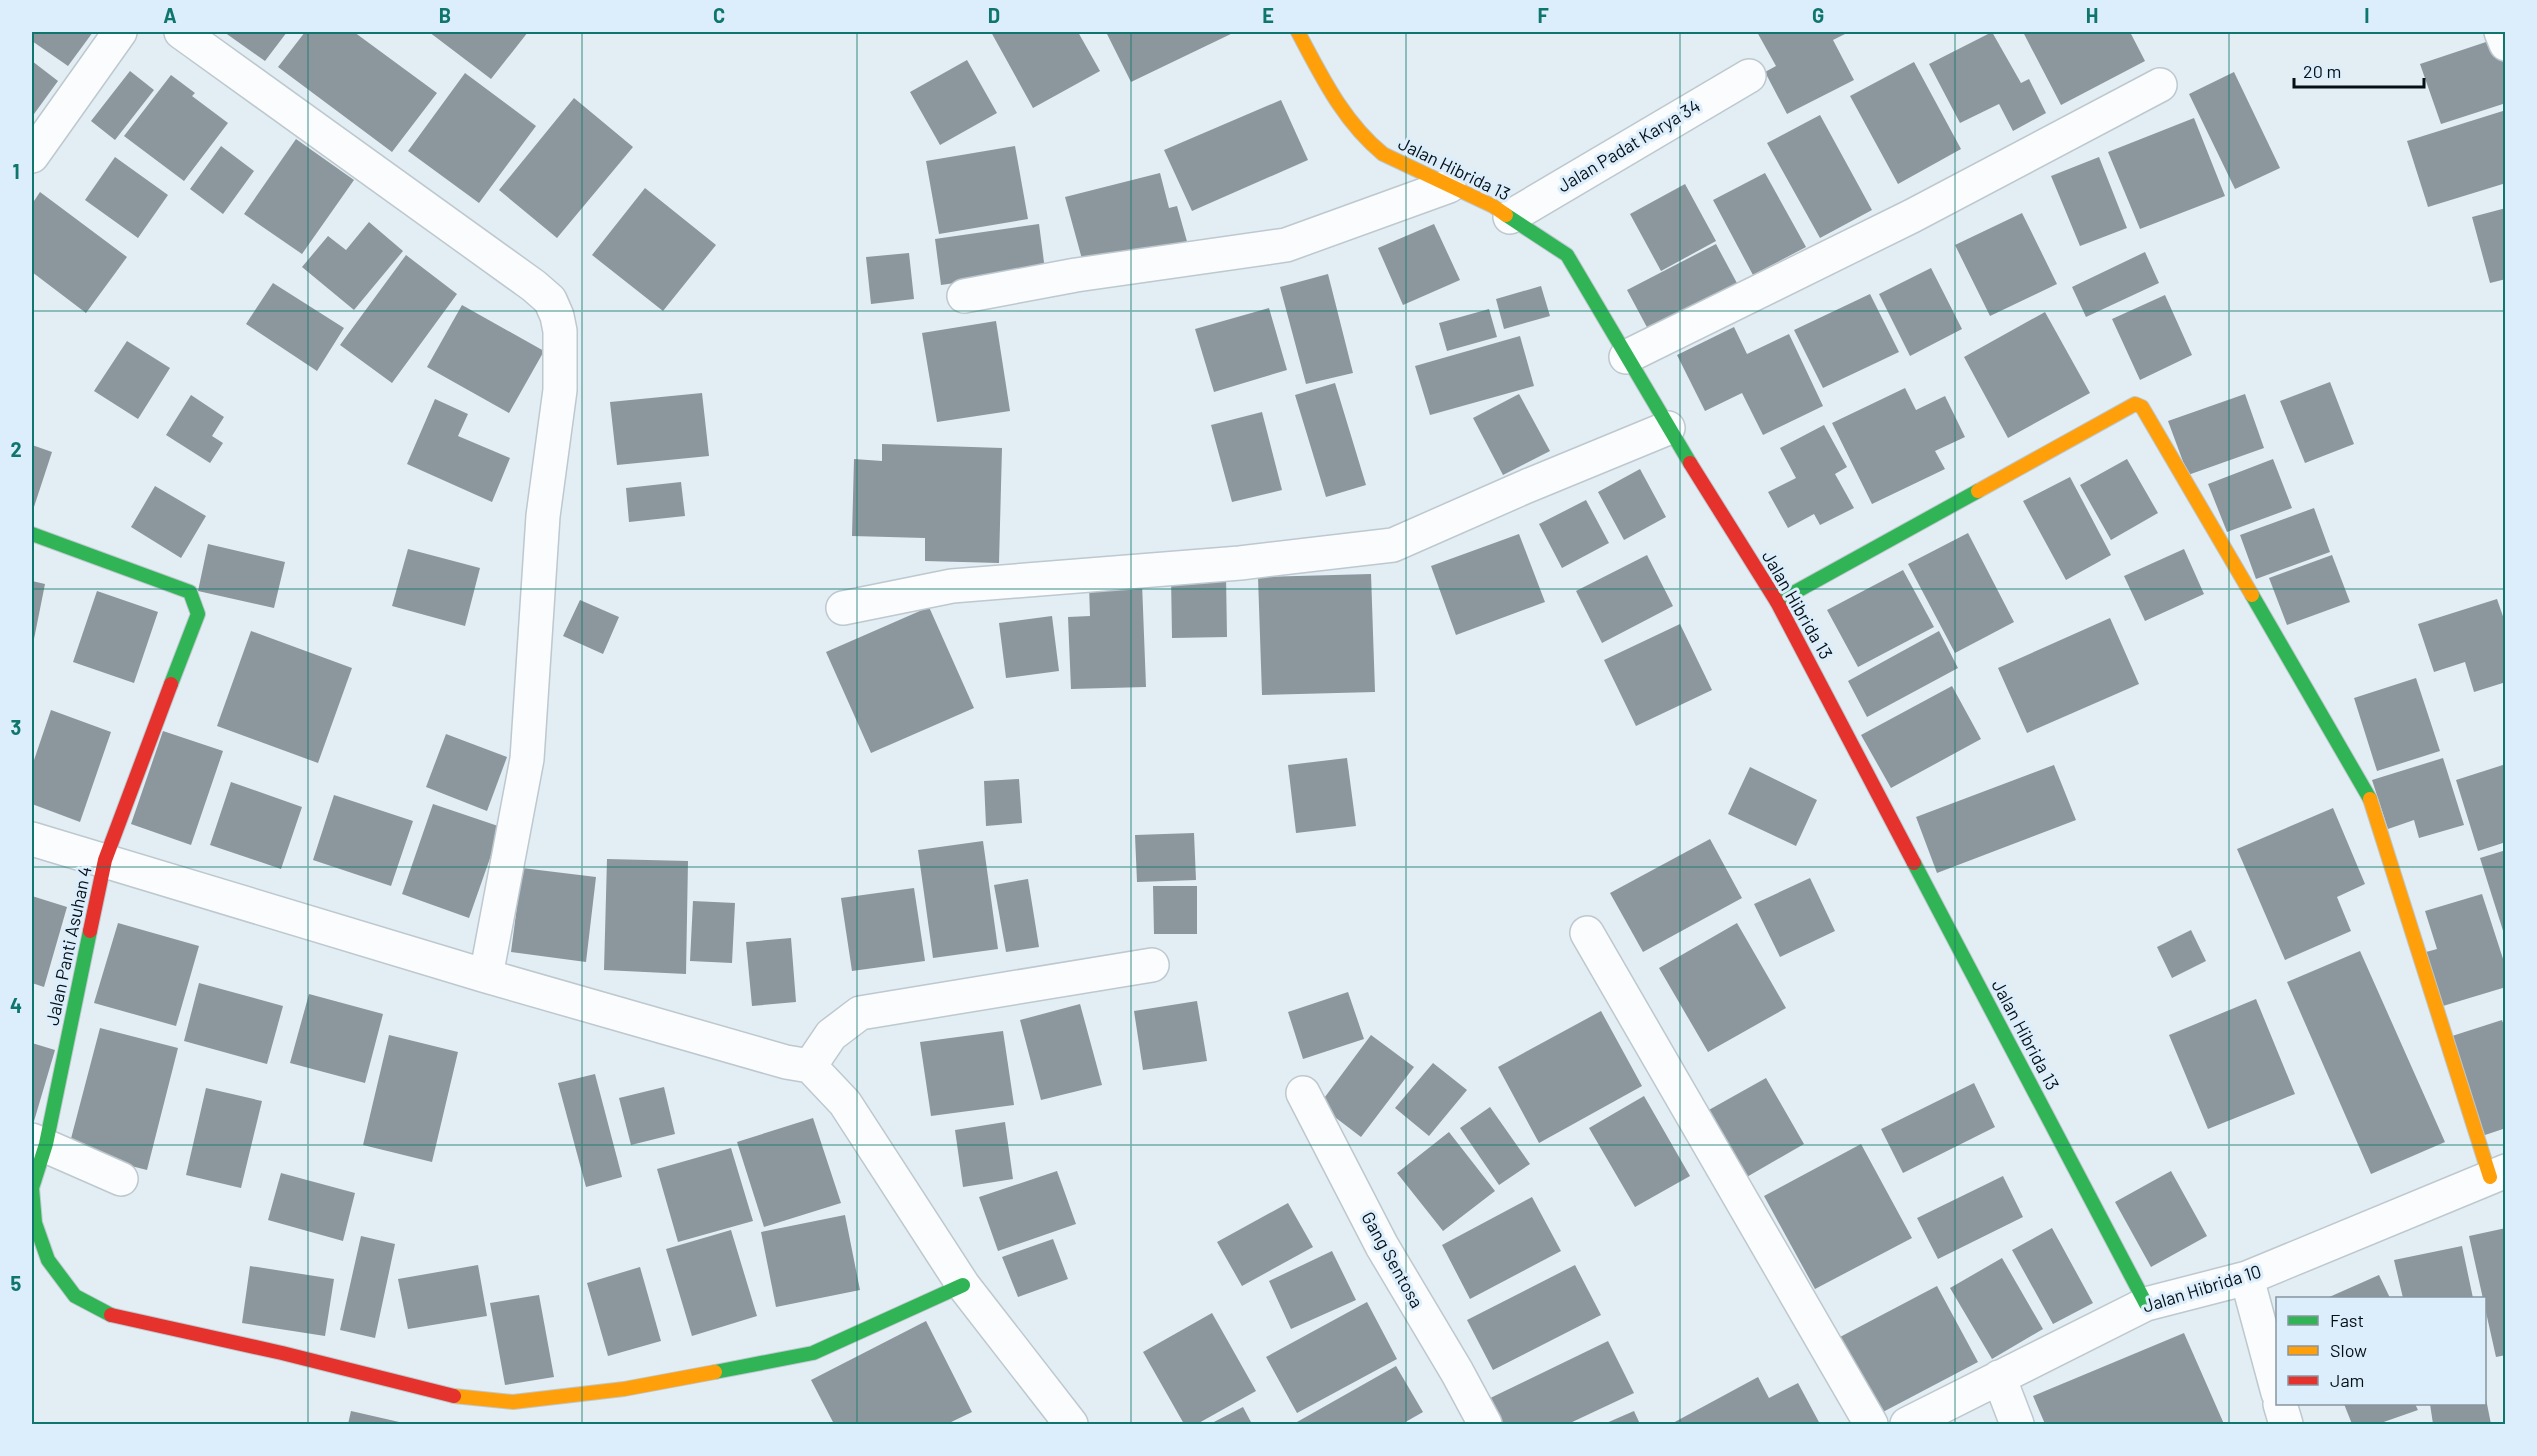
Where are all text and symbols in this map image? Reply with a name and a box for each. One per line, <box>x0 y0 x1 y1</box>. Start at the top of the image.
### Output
text: A <box>163 3 177 27</box>
text: B <box>439 3 451 27</box>
text: C <box>713 3 725 27</box>
text: D <box>988 3 1000 27</box>
text: E <box>1262 3 1274 27</box>
text: F <box>1537 3 1549 27</box>
text: G <box>1812 3 1824 27</box>
text: H <box>2086 3 2098 27</box>
text: I <box>2364 3 2370 27</box>
scale bar <box>2294 51 2424 89</box>
text: 20 m <box>2303 60 2341 82</box>
street label: Jalan Padat Karya 34 <box>1553 94 1704 196</box>
street label: Jalan Hibrida 13 <box>1395 132 1514 205</box>
text: 1 <box>12 159 20 183</box>
text: 2 <box>10 437 22 461</box>
street label: Jalan Hibrida 13 <box>1758 546 1838 663</box>
text: 3 <box>11 715 21 739</box>
street label: Jalan Panti Asuhan 4 <box>40 864 96 1027</box>
street label: Jalan Hibrida 13 <box>1988 976 2064 1093</box>
text: 4 <box>10 993 22 1017</box>
street label: Gang Sentosa <box>1357 1207 1428 1312</box>
street label: Jalan Hibrida 10 <box>2140 1260 2264 1316</box>
text: 5 <box>11 1271 22 1295</box>
legend <box>2276 1297 2486 1405</box>
text: Fast <box>2330 1309 2364 1331</box>
text: Slow <box>2330 1339 2367 1361</box>
text: Jam <box>2330 1369 2364 1391</box>

